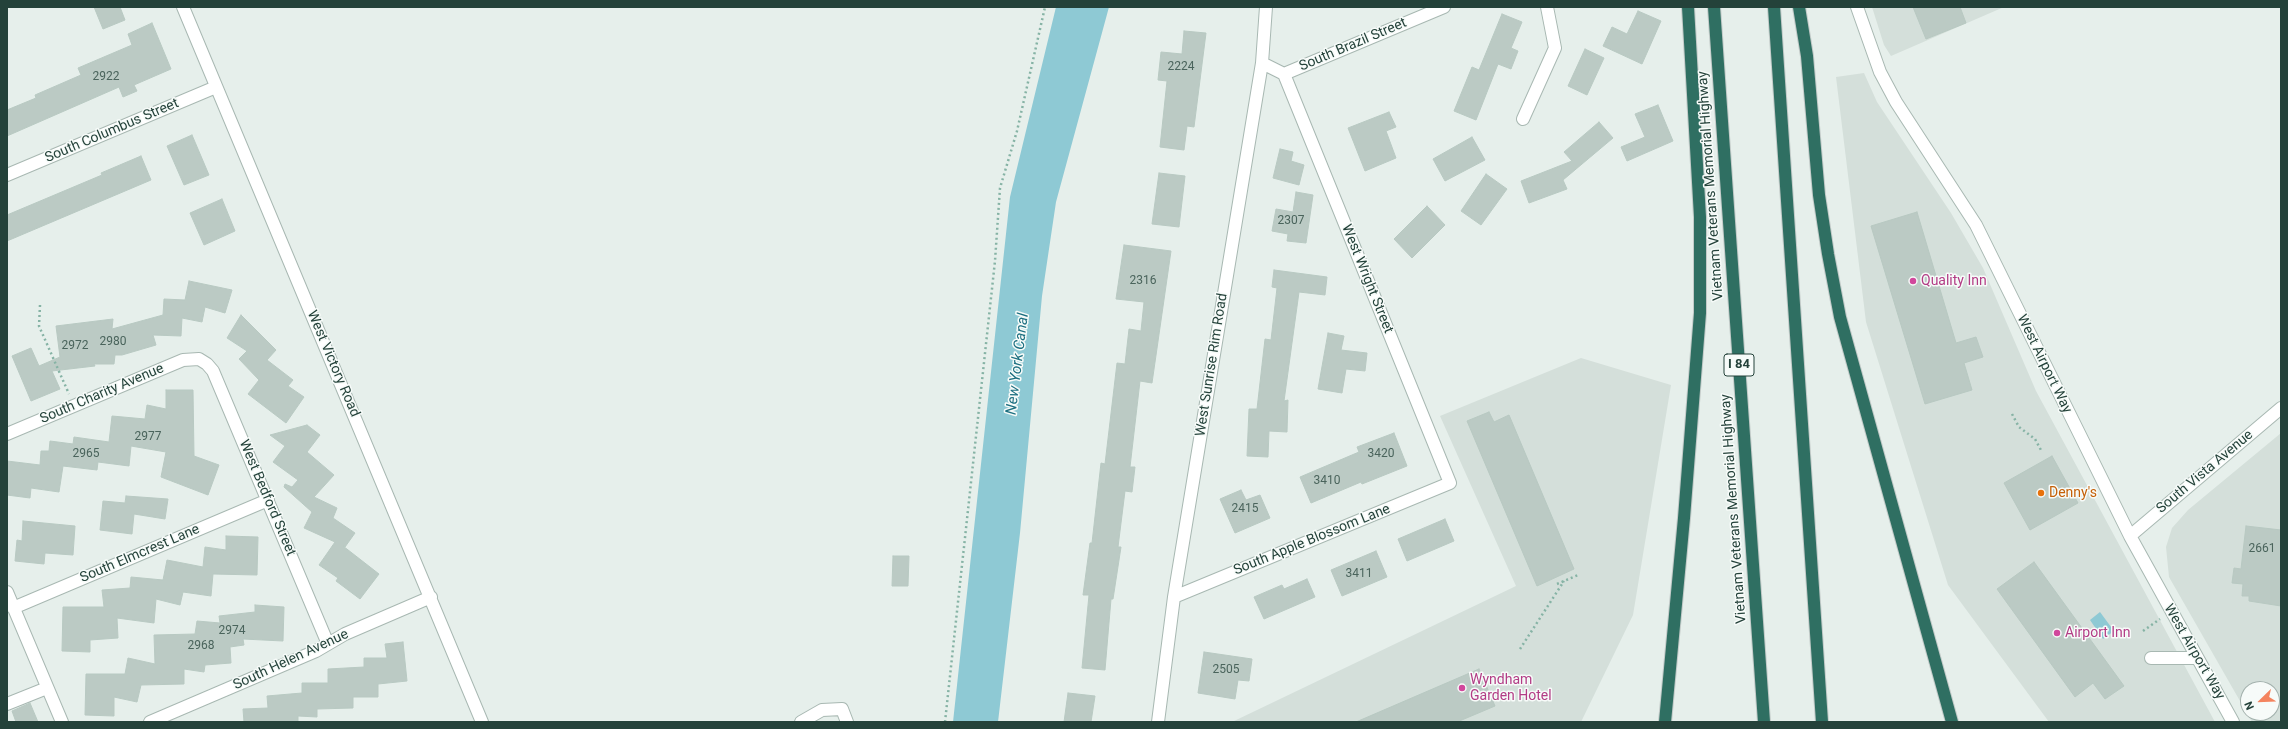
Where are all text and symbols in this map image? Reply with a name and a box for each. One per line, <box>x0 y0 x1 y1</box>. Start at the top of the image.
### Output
street label: South Brazil Street <box>1297 15 1409 75</box>
house number: 2224 <box>1168 60 1194 74</box>
house number: 2922 <box>93 70 119 84</box>
street label: Vietnam Veterans Memorial Highway <box>1695 71 1727 301</box>
street label: South Columbus Street <box>43 95 181 167</box>
house number: 2307 <box>1278 214 1304 228</box>
street label: West Wright Street <box>1338 222 1396 336</box>
place label: Quality Inn <box>1921 273 1987 289</box>
house number: 2316 <box>1130 274 1156 288</box>
marker: Quality Inn <box>1908 276 1918 286</box>
street label: West Sunrise Rim Road <box>1192 292 1232 438</box>
street label: West Victory Road <box>303 308 363 420</box>
water label: New York Canal <box>1003 312 1033 416</box>
street label: West Airport Way <box>2013 312 2075 416</box>
house number: 2980 <box>100 335 126 349</box>
house number: 2972 <box>62 339 88 353</box>
road number: I 84 <box>1724 354 1754 376</box>
street label: South Charity Avenue <box>38 360 166 428</box>
street label: Vietnam Veterans Memorial Highway <box>1718 394 1750 624</box>
street label: South Vista Avenue <box>2153 427 2257 517</box>
house number: 2977 <box>135 430 161 444</box>
street label: West Bedford Street <box>235 437 299 559</box>
house number: 2965 <box>73 447 99 461</box>
house number: 3420 <box>1368 447 1394 461</box>
house number: 3410 <box>1314 474 1340 488</box>
place label: Denny's <box>2049 485 2097 501</box>
marker: Denny's <box>2036 488 2046 498</box>
street label: South Apple Blossom Lane <box>1231 501 1393 579</box>
house number: 2415 <box>1232 502 1258 516</box>
street label: South Elmcrest Lane <box>78 521 202 587</box>
house number: 2661 <box>2249 542 2275 556</box>
house number: 3411 <box>1346 567 1372 581</box>
street label: West Airport Way <box>2160 601 2228 703</box>
house number: 2974 <box>219 624 245 638</box>
place label: Airport Inn <box>2065 625 2131 641</box>
street label: South Helen Avenue <box>231 626 351 694</box>
marker: Airport Inn <box>2052 628 2062 638</box>
house number: 2968 <box>188 639 214 653</box>
house number: 2505 <box>1213 663 1239 677</box>
place label: Wyndham Garden Hotel <box>1470 672 1552 704</box>
north arrow <box>2240 681 2280 721</box>
marker: Wyndham Garden Hotel <box>1457 683 1467 693</box>
text: N <box>2242 699 2257 712</box>

